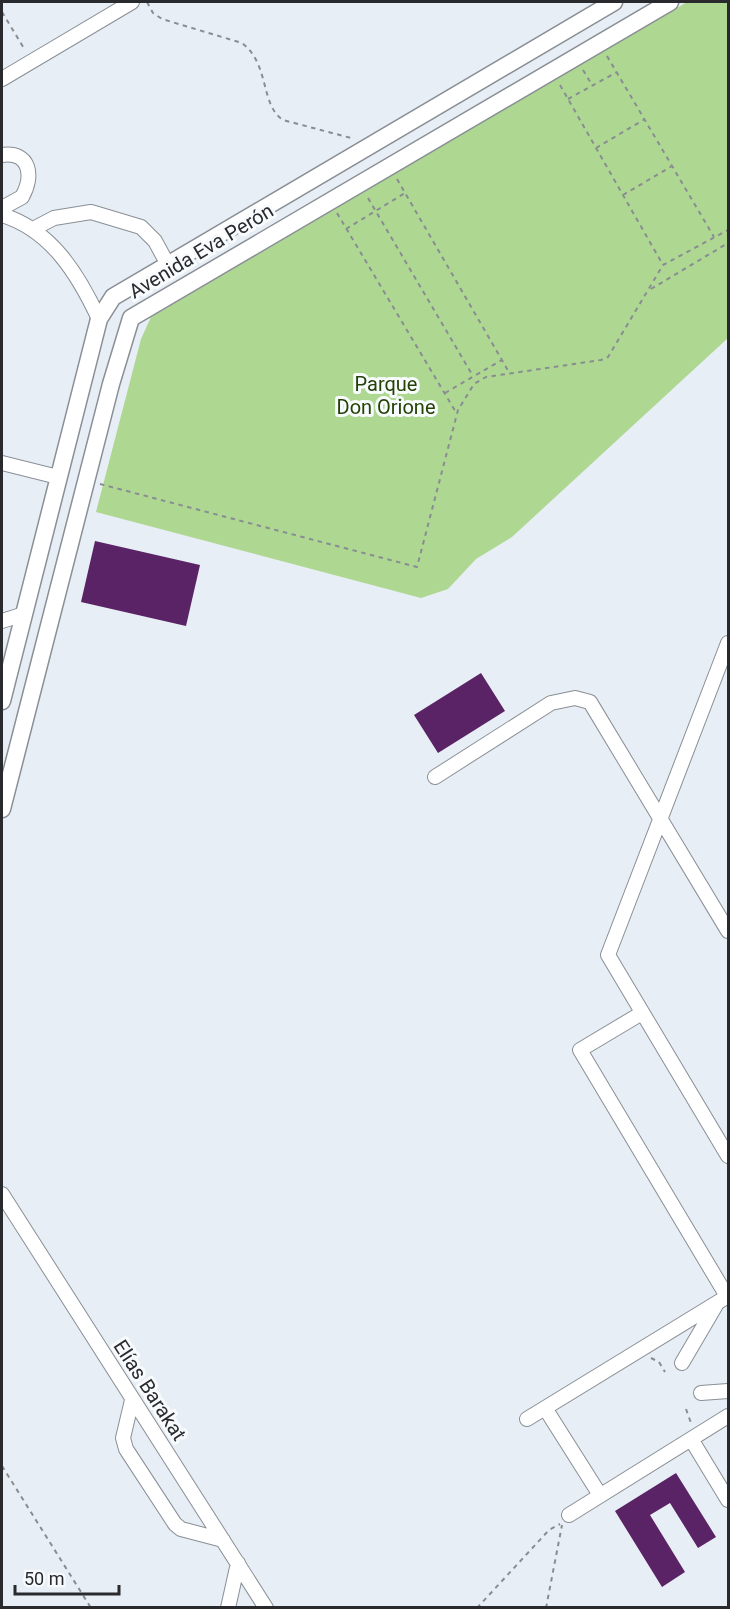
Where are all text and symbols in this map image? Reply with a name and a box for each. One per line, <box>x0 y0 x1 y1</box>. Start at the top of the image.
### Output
street label: Avenida Eva Perón <box>124 198 278 304</box>
park label: Parque Don Orione <box>337 372 436 419</box>
street label: Elías Barakat <box>108 1335 192 1445</box>
scale bar <box>15 1558 118 1596</box>
text: 50 m <box>24 1568 64 1589</box>

